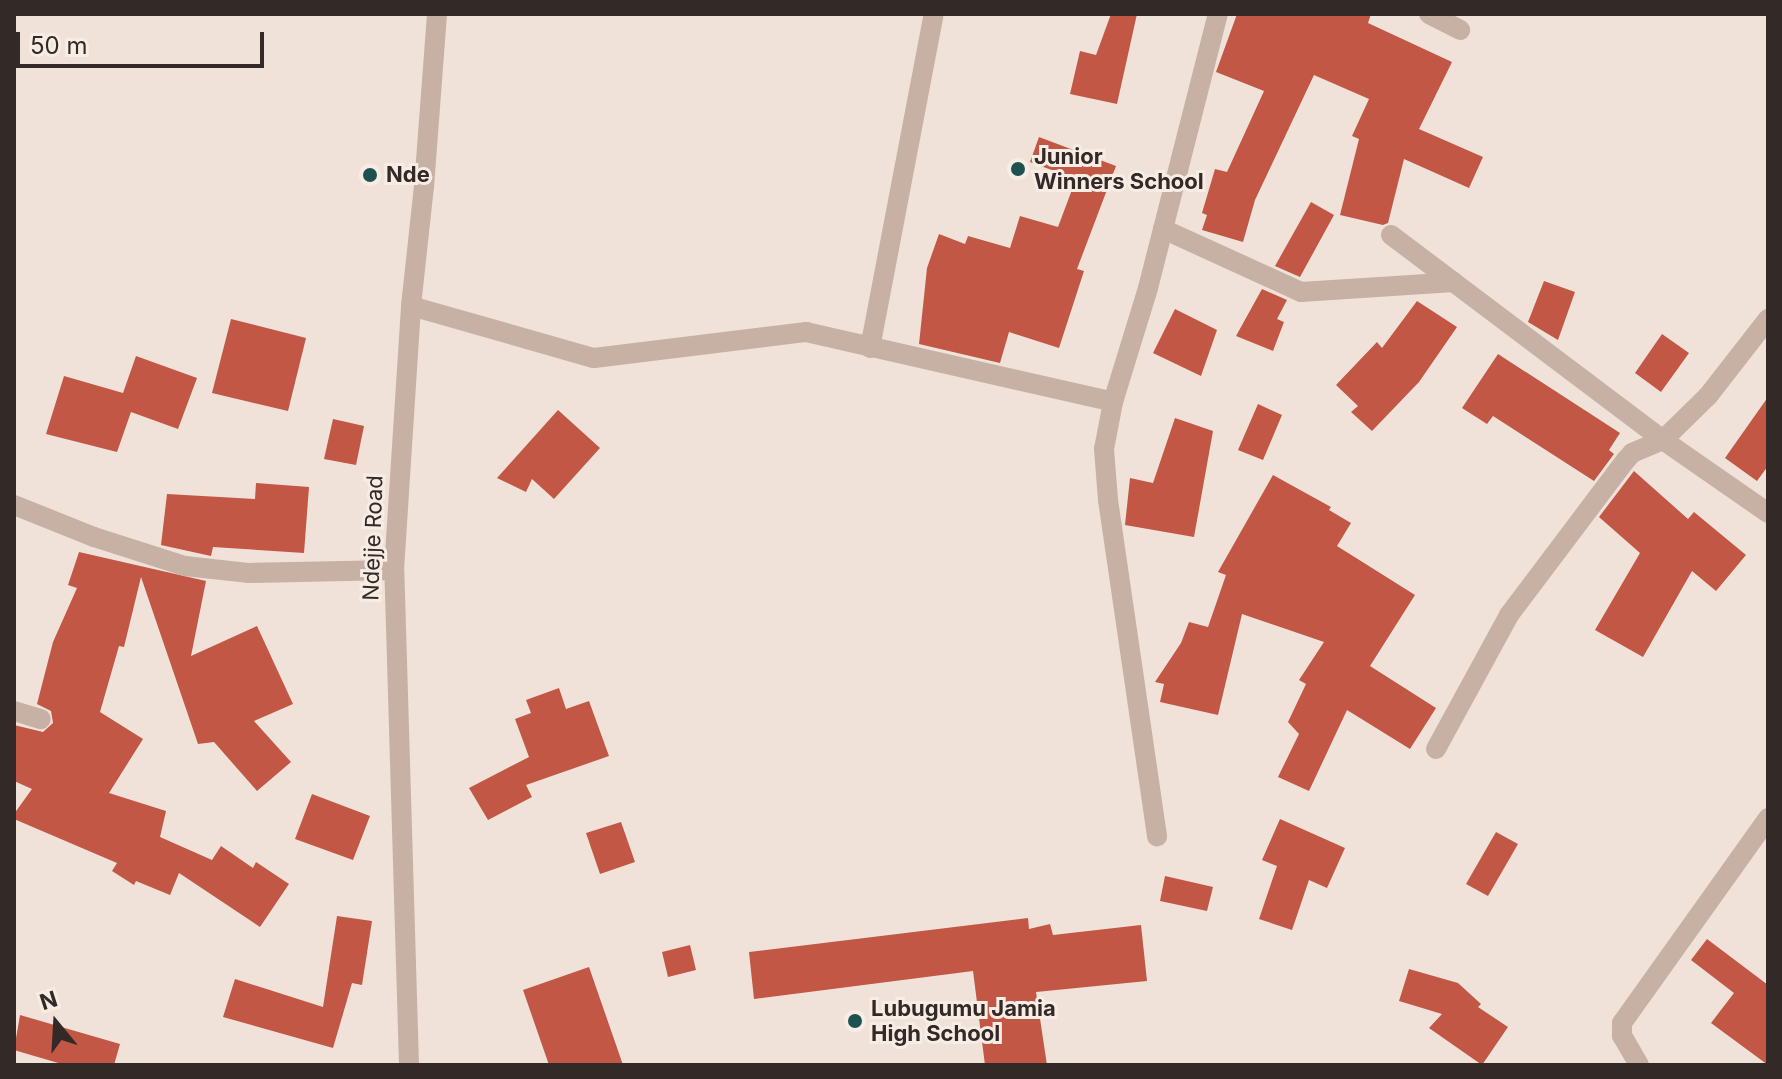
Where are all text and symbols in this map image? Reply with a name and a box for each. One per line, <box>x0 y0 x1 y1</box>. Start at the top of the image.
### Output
scale bar <box>20 16 268 66</box>
text: 50 m <box>30 31 88 60</box>
place label: Junior Winners School <box>1034 143 1204 194</box>
marker: Junior Winners School <box>1009 160 1027 178</box>
place label: Nde <box>386 162 430 188</box>
marker: Nde <box>361 166 379 184</box>
street label: Ndejje Road <box>358 475 388 601</box>
north arrow <box>16 983 96 1063</box>
text: N <box>37 985 61 1015</box>
place label: Lubugumu Jamia High School <box>871 995 1056 1046</box>
marker: Lubugumu Jamia High School <box>846 1012 864 1030</box>

